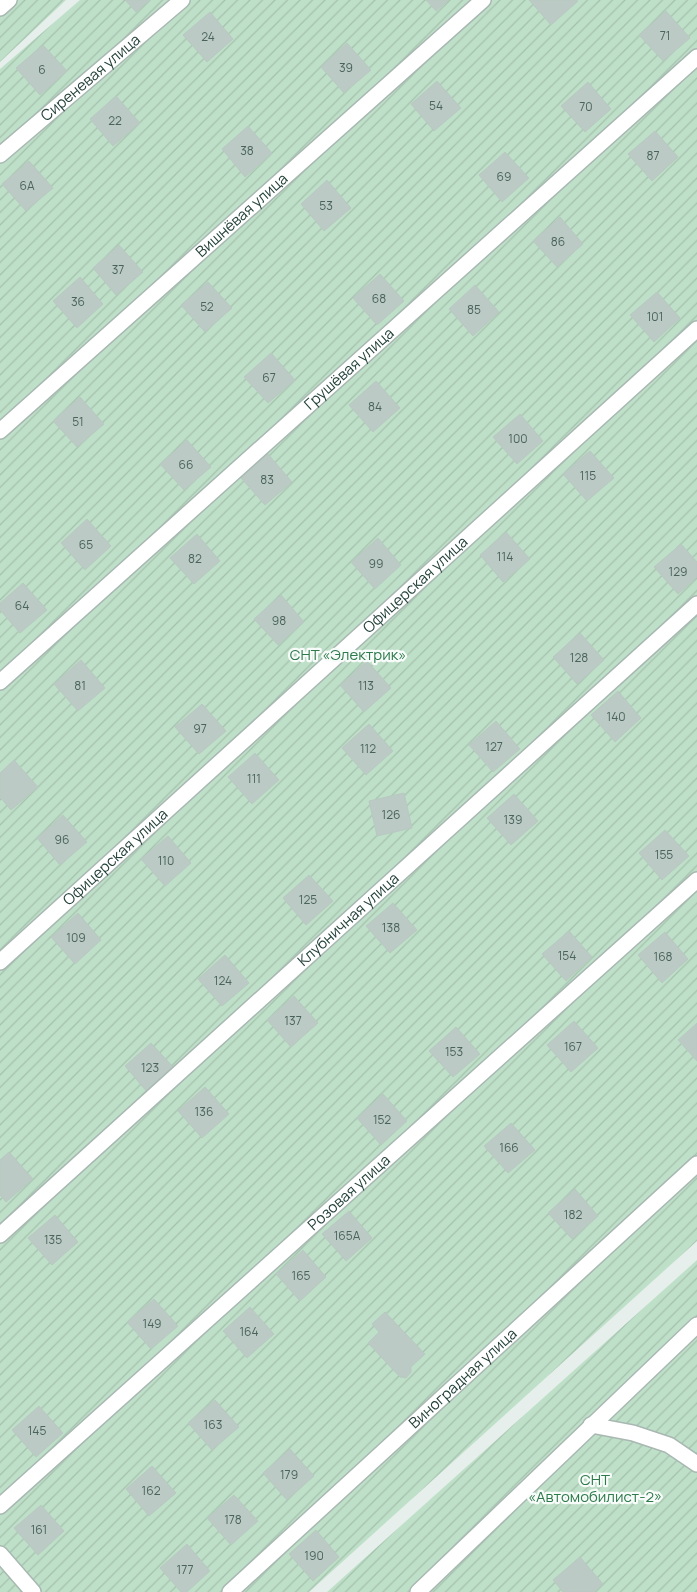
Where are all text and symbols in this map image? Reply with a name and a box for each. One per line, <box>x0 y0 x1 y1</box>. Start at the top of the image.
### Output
house number: 71 <box>660 27 670 44</box>
house number: 24 <box>201 28 215 45</box>
street label: Сиреневая улица <box>36 29 145 126</box>
house number: 39 <box>339 59 353 76</box>
house number: 6 <box>38 61 46 78</box>
house number: 54 <box>429 97 443 114</box>
house number: 70 <box>579 98 593 115</box>
house number: 22 <box>108 112 122 129</box>
house number: 38 <box>240 142 254 159</box>
house number: 87 <box>647 147 660 164</box>
street label: Вишнёвая улица <box>191 168 292 262</box>
house number: 69 <box>497 168 511 185</box>
house number: 6А <box>19 177 35 194</box>
house number: 53 <box>319 197 333 214</box>
house number: 86 <box>551 233 565 250</box>
house number: 37 <box>112 261 124 278</box>
house number: 68 <box>372 290 386 307</box>
house number: 36 <box>71 293 85 310</box>
house number: 52 <box>200 298 214 315</box>
house number: 85 <box>467 301 481 318</box>
house number: 101 <box>647 308 663 325</box>
street label: Грушёвая улица <box>299 323 398 414</box>
house number: 67 <box>262 369 276 386</box>
house number: 84 <box>368 398 382 415</box>
house number: 51 <box>72 413 84 430</box>
house number: 100 <box>508 430 528 447</box>
house number: 66 <box>179 456 193 473</box>
house number: 115 <box>580 467 596 484</box>
house number: 83 <box>260 471 274 488</box>
street label: Офицерская улица <box>358 531 472 638</box>
house number: 65 <box>79 536 93 553</box>
house number: 114 <box>497 548 513 565</box>
house number: 82 <box>188 550 202 567</box>
house number: 99 <box>369 555 383 572</box>
house number: 129 <box>669 563 687 580</box>
house number: 64 <box>15 597 29 614</box>
house number: 98 <box>272 612 286 629</box>
park label: СНТ «Электрик» <box>290 644 406 665</box>
house number: 128 <box>570 649 588 666</box>
house number: 81 <box>74 677 86 694</box>
house number: 113 <box>358 677 374 694</box>
house number: 140 <box>606 708 626 725</box>
house number: 97 <box>193 720 207 737</box>
house number: 127 <box>485 738 503 755</box>
house number: 112 <box>360 740 376 757</box>
house number: 111 <box>247 770 261 787</box>
street label: Офицерская улица <box>58 804 172 910</box>
house number: 126 <box>382 806 400 823</box>
house number: 139 <box>504 811 522 828</box>
house number: 96 <box>55 831 69 848</box>
house number: 155 <box>655 846 673 863</box>
house number: 110 <box>158 852 174 869</box>
street label: Клубничная улица <box>293 868 403 971</box>
house number: 125 <box>299 891 317 908</box>
house number: 138 <box>382 919 400 936</box>
house number: 109 <box>66 929 86 946</box>
house number: 154 <box>558 947 576 964</box>
house number: 168 <box>653 948 673 965</box>
house number: 124 <box>214 972 232 989</box>
house number: 137 <box>284 1012 302 1029</box>
house number: 167 <box>564 1038 582 1055</box>
house number: 153 <box>445 1043 463 1060</box>
house number: 123 <box>141 1059 159 1076</box>
house number: 136 <box>195 1103 213 1120</box>
house number: 152 <box>373 1111 391 1128</box>
house number: 166 <box>499 1139 519 1156</box>
street label: Розовая улица <box>303 1150 394 1235</box>
house number: 182 <box>564 1206 582 1223</box>
house number: 165А <box>334 1227 361 1244</box>
house number: 135 <box>44 1231 62 1248</box>
house number: 165 <box>291 1267 311 1284</box>
house number: 149 <box>142 1315 162 1332</box>
house number: 164 <box>239 1323 259 1340</box>
street label: Виноградная улица <box>404 1323 521 1433</box>
house number: 163 <box>204 1416 222 1433</box>
house number: 145 <box>28 1422 46 1439</box>
house number: 179 <box>280 1466 298 1483</box>
park label: СНТ «Автомобилист-2» <box>528 1469 662 1507</box>
house number: 162 <box>142 1482 161 1499</box>
house number: 178 <box>224 1511 242 1528</box>
house number: 161 <box>31 1521 47 1538</box>
house number: 190 <box>304 1547 324 1564</box>
house number: 177 <box>176 1561 194 1578</box>

